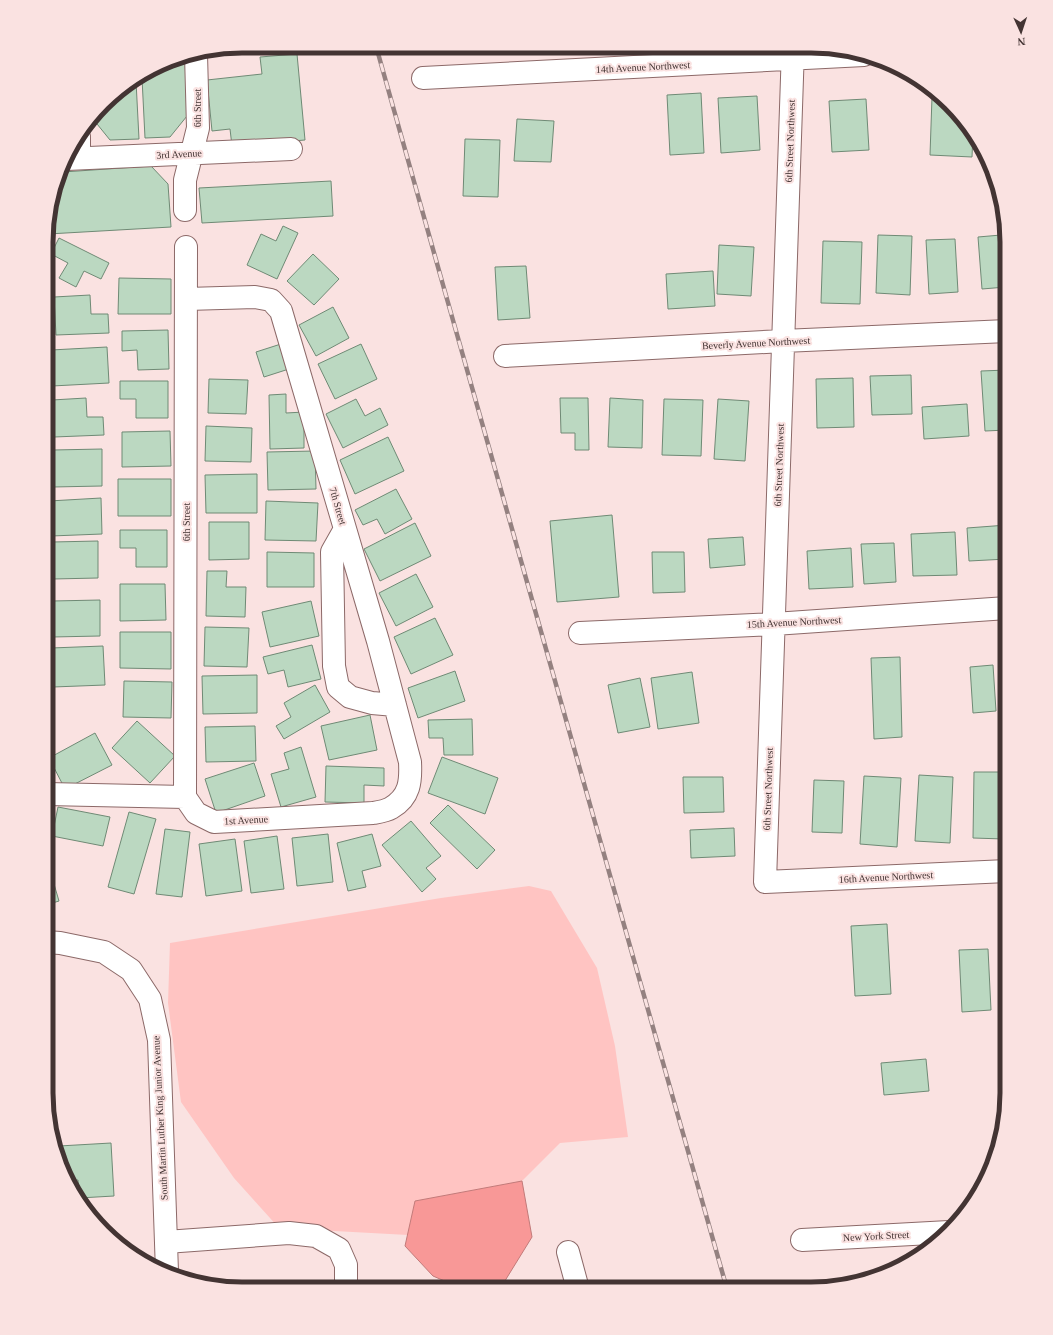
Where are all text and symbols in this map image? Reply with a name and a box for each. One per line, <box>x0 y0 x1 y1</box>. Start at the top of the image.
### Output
north arrow <box>1001 12 1041 52</box>
text: N <box>1017 36 1026 48</box>
street label: 14th Avenue Northwest <box>596 59 691 75</box>
street label: 6th Street <box>192 88 203 127</box>
street label: 6th Street Northwest <box>783 99 797 183</box>
street label: 3rd Avenue <box>156 147 203 161</box>
street label: Beverly Avenue Northwest <box>702 335 810 351</box>
street label: 6th Street Northwest <box>772 423 786 507</box>
street label: 7th Street <box>327 486 349 526</box>
street label: 6th Street <box>181 502 192 541</box>
street label: 15th Avenue Northwest <box>747 614 842 630</box>
street label: 6th Street Northwest <box>761 747 775 831</box>
street label: 1st Avenue <box>224 813 269 827</box>
street label: 16th Avenue Northwest <box>839 869 934 885</box>
street label: South Martin Luther King Junior Avenue <box>150 1035 170 1200</box>
street label: New York Street <box>843 1229 910 1243</box>

